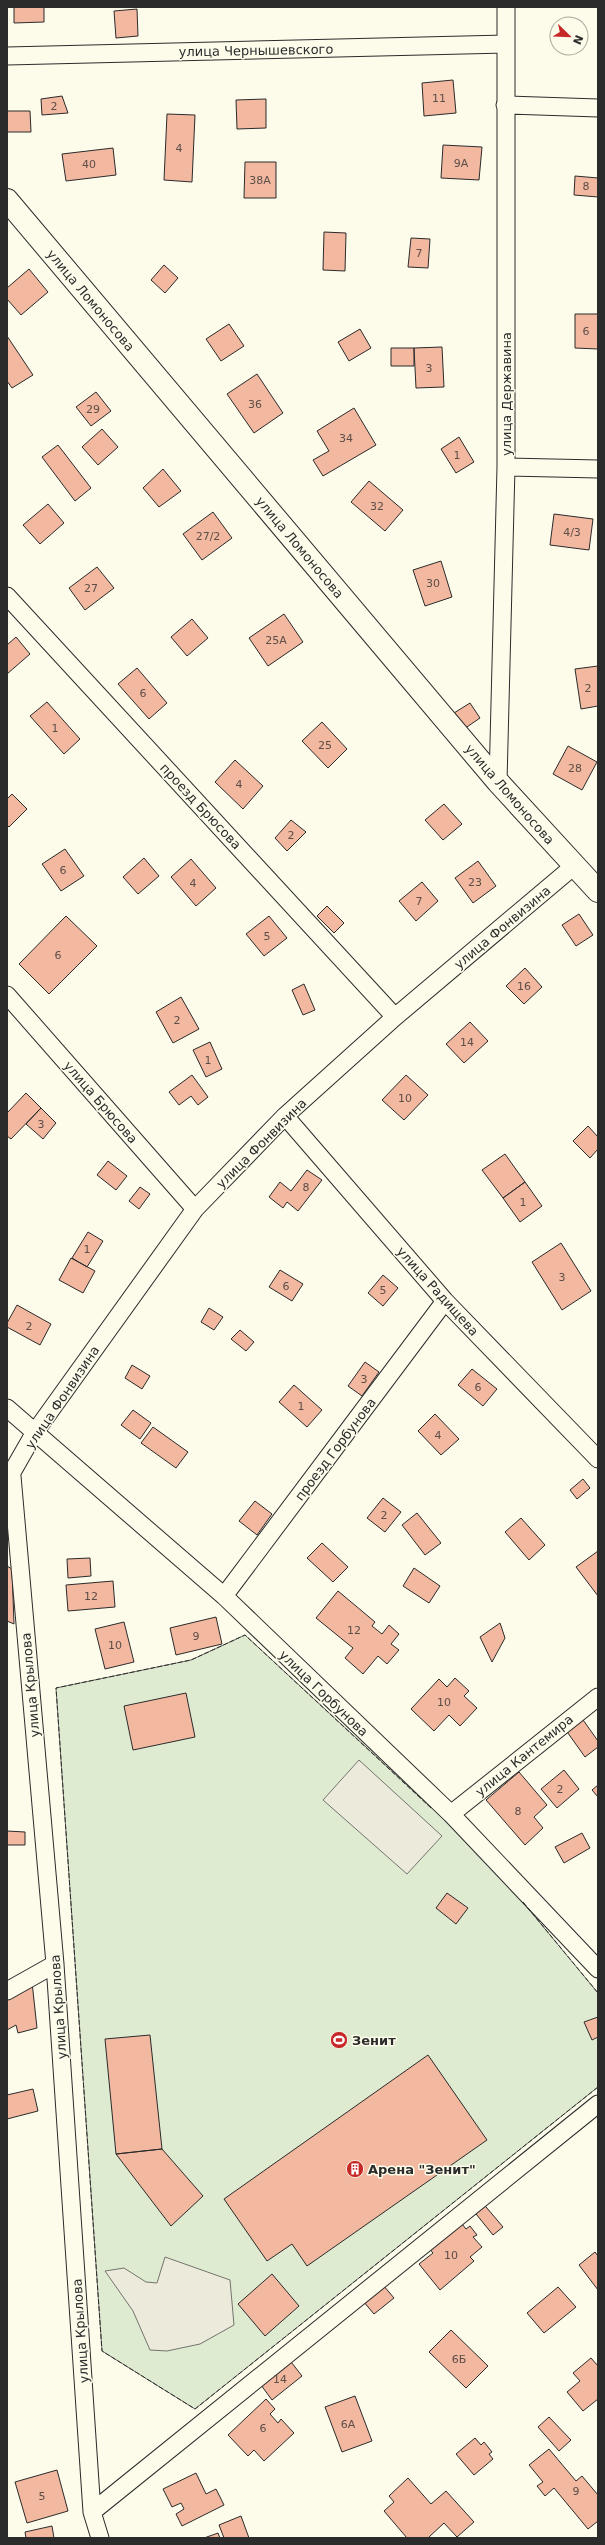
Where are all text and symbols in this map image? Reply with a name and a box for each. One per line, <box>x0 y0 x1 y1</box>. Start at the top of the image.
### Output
north arrow <box>549 16 589 56</box>
text: N <box>570 33 586 46</box>
street label: улица Чернышевского <box>179 42 333 59</box>
house number: 11 <box>432 92 446 105</box>
house number: 2 <box>51 100 58 113</box>
house number: 4 <box>176 142 183 155</box>
house number: 9А <box>454 157 469 170</box>
house number: 40 <box>82 158 96 171</box>
house number: 38А <box>249 174 271 187</box>
house number: 8 <box>583 180 590 193</box>
street label: улица Ломоносова <box>44 246 138 354</box>
house number: 7 <box>416 247 423 260</box>
house number: 6 <box>583 325 590 338</box>
street label: улица Державина <box>499 332 514 456</box>
house number: 3 <box>426 362 433 375</box>
house number: 36 <box>248 398 262 411</box>
house number: 29 <box>86 403 100 416</box>
house number: 34 <box>339 432 353 445</box>
house number: 1 <box>454 449 461 462</box>
street label: улица Ломоносова <box>253 493 347 601</box>
house number: 32 <box>370 500 384 513</box>
house number: 4/3 <box>563 526 581 539</box>
house number: 27/2 <box>196 530 220 543</box>
house number: 30 <box>426 577 440 590</box>
house number: 27 <box>84 582 98 595</box>
house number: 25А <box>265 634 287 647</box>
house number: 2 <box>585 682 592 695</box>
house number: 6 <box>140 687 147 700</box>
house number: 1 <box>52 722 59 735</box>
house number: 25 <box>318 739 332 752</box>
street label: улица Ломоносова <box>462 741 557 848</box>
street label: проезд Брюсова <box>157 760 244 852</box>
house number: 28 <box>568 762 582 775</box>
house number: 4 <box>236 778 243 791</box>
house number: 2 <box>288 829 295 842</box>
house number: 6 <box>60 864 67 877</box>
house number: 23 <box>468 876 482 889</box>
house number: 4 <box>190 877 197 890</box>
street label: улица Фонвизина <box>451 883 553 972</box>
house number: 7 <box>416 895 423 908</box>
house number: 5 <box>264 930 271 943</box>
house number: 6 <box>55 949 62 962</box>
house number: 16 <box>517 980 531 993</box>
house number: 2 <box>174 1014 181 1027</box>
house number: 14 <box>460 1036 474 1049</box>
house number: 1 <box>205 1054 212 1067</box>
street label: улица Брюсова <box>61 1058 140 1147</box>
house number: 10 <box>398 1092 412 1105</box>
street label: улица Фонвизина <box>213 1095 309 1191</box>
house number: 3 <box>38 1118 45 1131</box>
house number: 8 <box>303 1181 310 1194</box>
house number: 1 <box>520 1196 527 1209</box>
house number: 1 <box>84 1243 91 1256</box>
street label: улица Радищева <box>394 1244 482 1339</box>
house number: 3 <box>559 1271 566 1284</box>
house number: 6 <box>283 1280 290 1293</box>
house number: 5 <box>380 1284 387 1297</box>
house number: 2 <box>26 1320 33 1333</box>
street label: улица Фонвизина <box>22 1343 102 1452</box>
house number: 3 <box>361 1373 368 1386</box>
house number: 6 <box>475 1381 482 1394</box>
street label: проезд Горбунова <box>292 1395 379 1504</box>
house number: 1 <box>298 1400 305 1413</box>
house number: 4 <box>435 1429 442 1442</box>
house number: 2 <box>381 1509 388 1522</box>
house number: 12 <box>84 1590 98 1603</box>
house number: 12 <box>347 1624 361 1637</box>
house number: 9 <box>193 1630 200 1643</box>
street label: улица Крылова <box>18 1632 43 1738</box>
house number: 10 <box>108 1639 122 1652</box>
street label: улица Горбунова <box>276 1647 371 1740</box>
house number: 10 <box>437 1696 451 1709</box>
street label: улица Кантемира <box>473 1711 576 1799</box>
house number: 2 <box>557 1783 564 1796</box>
house number: 8 <box>515 1805 522 1818</box>
street label: улица Крылова <box>47 1954 70 2060</box>
sports icon: Зенит <box>329 2030 349 2050</box>
place label: Зенит <box>352 2033 396 2048</box>
building icon: Арена "Зенит" <box>345 2159 365 2179</box>
place label: Арена "Зенит" <box>368 2162 476 2177</box>
house number: 10 <box>444 2249 458 2262</box>
street label: улица Крылова <box>69 2278 92 2384</box>
house number: 6Б <box>452 2353 466 2366</box>
house number: 14 <box>273 2373 287 2386</box>
house number: 6А <box>341 2418 356 2431</box>
house number: 6 <box>260 2422 267 2435</box>
house number: 9 <box>573 2485 580 2498</box>
house number: 5 <box>39 2490 46 2503</box>

